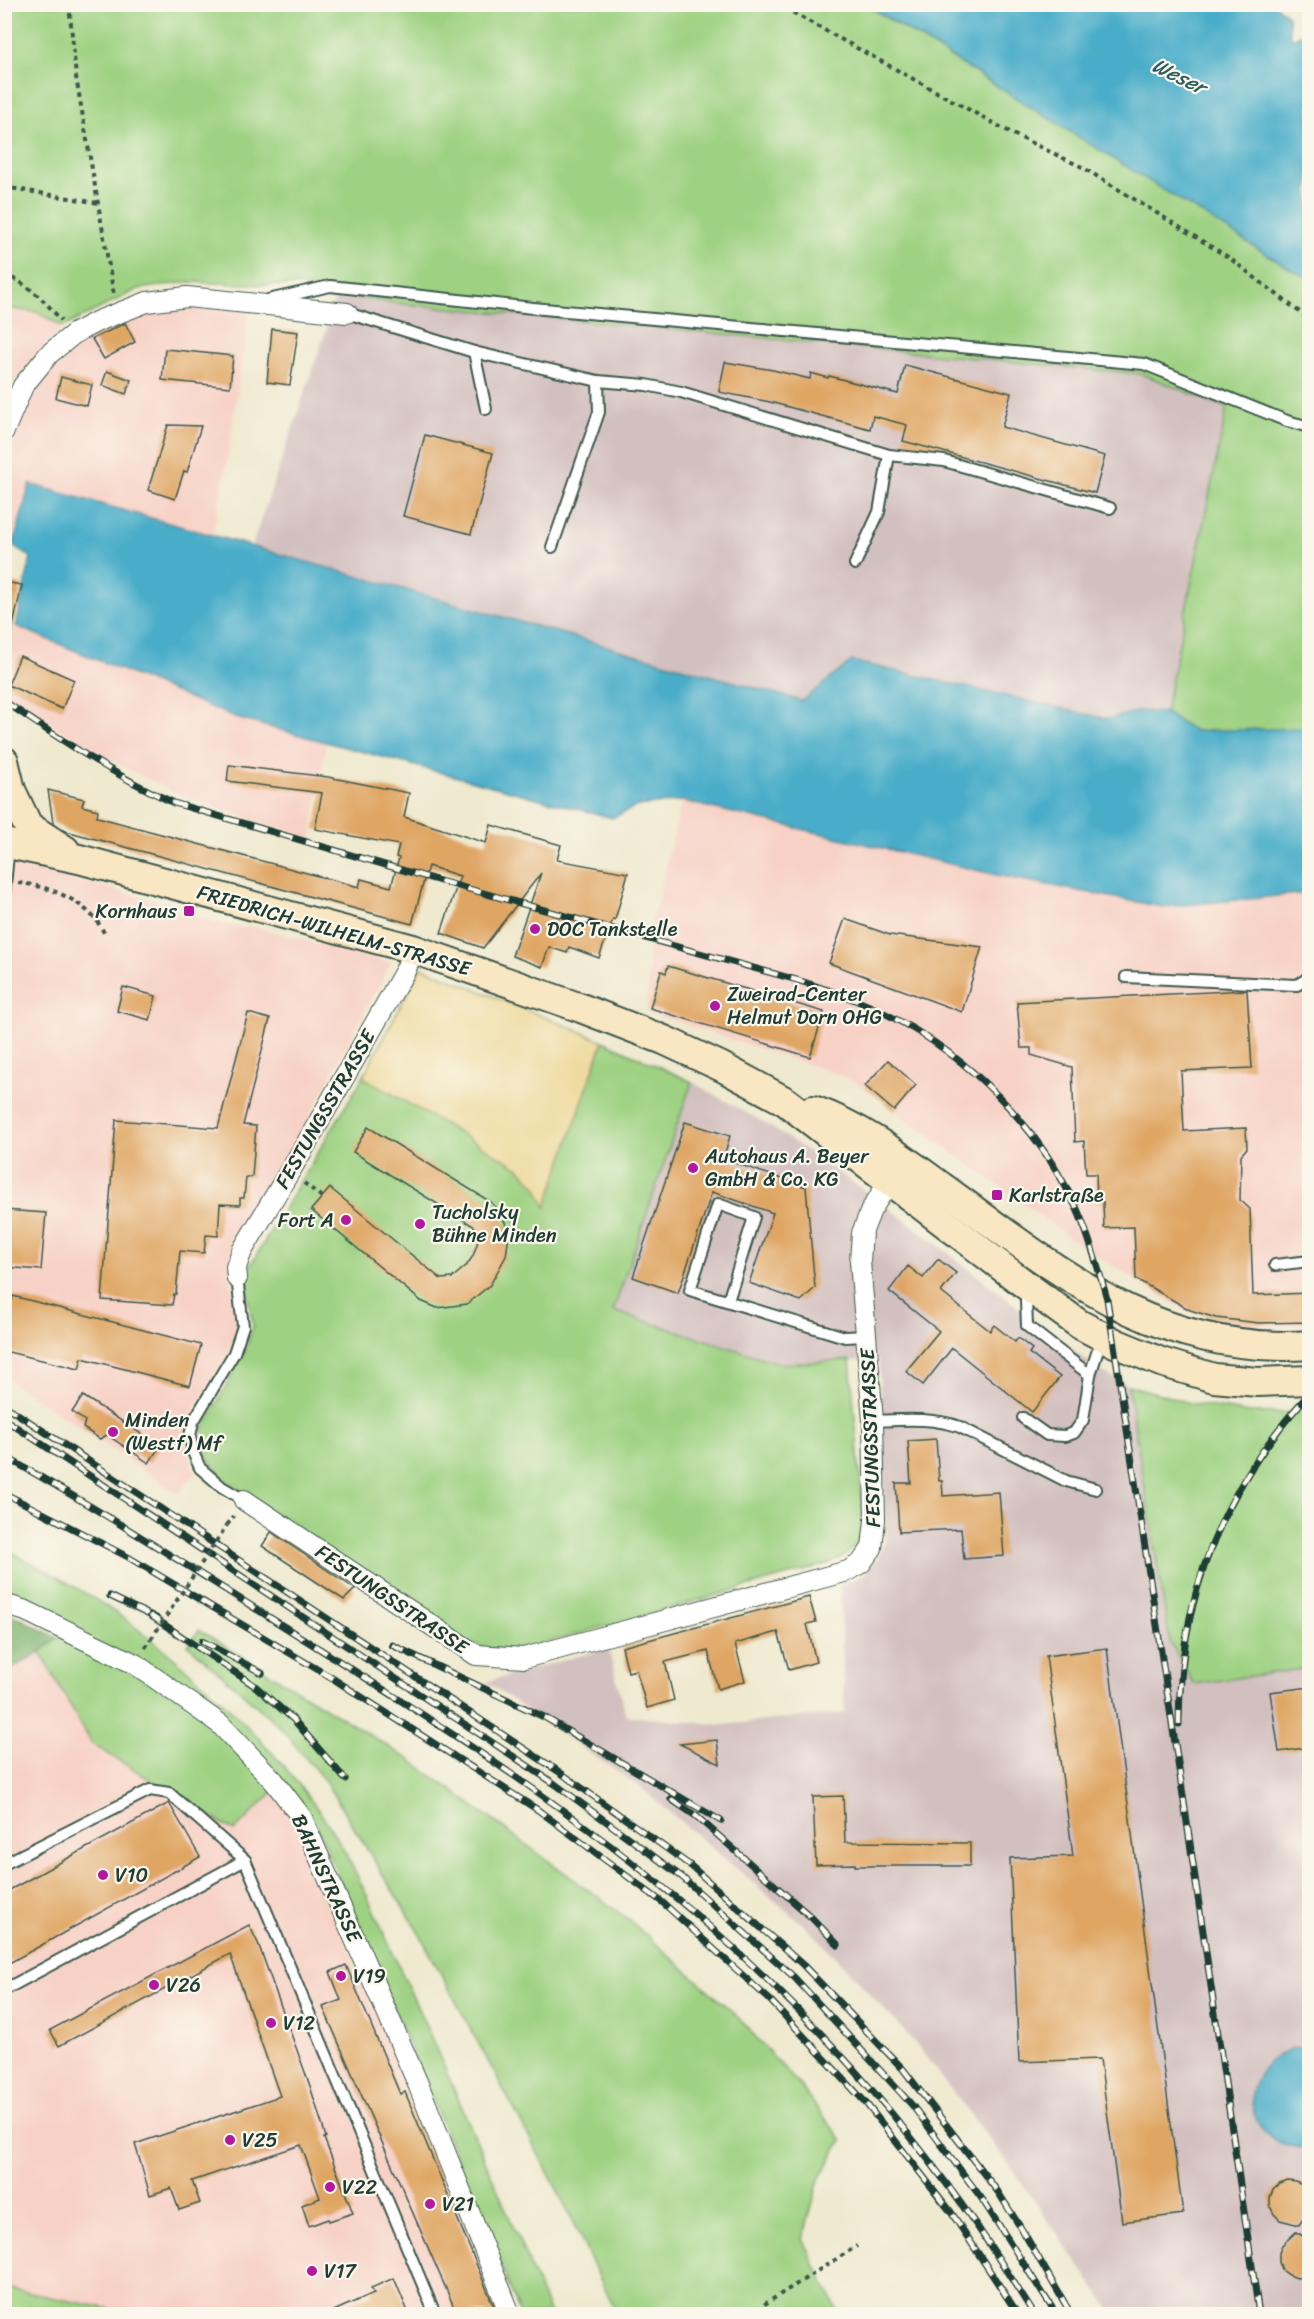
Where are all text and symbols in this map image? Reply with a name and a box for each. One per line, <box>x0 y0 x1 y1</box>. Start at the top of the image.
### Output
water label: Weser <box>1145 47 1216 107</box>
street label: FRIEDRICH-WILHELM-STRASSE <box>193 875 477 987</box>
place label: Kornhaus <box>95 894 178 929</box>
marker: Kornhaus <box>182 904 196 918</box>
place label: DOC Tankstelle <box>547 912 678 947</box>
marker: DOC Tankstelle <box>528 922 542 936</box>
place label: Zweirad-Center Helmut Dorn OHG <box>727 977 882 1035</box>
marker: Zweirad-Center Helmut Dorn OHG <box>708 999 722 1013</box>
street label: FESTUNGSSTRASSE <box>266 1021 386 1196</box>
place label: Autohaus A. Beyer GmbH & Co. KG <box>704 1139 870 1197</box>
marker: Autohaus A. Beyer GmbH & Co. KG <box>686 1161 700 1175</box>
place label: Karlstraße <box>1009 1178 1104 1213</box>
marker: Karlstraße <box>990 1188 1004 1202</box>
place label: Tucholsky Bühne Minden <box>432 1195 557 1253</box>
place label: Fort A <box>278 1203 334 1238</box>
marker: Fort A <box>339 1213 353 1227</box>
marker: Tucholsky Bühne Minden <box>413 1217 427 1231</box>
street label: FESTUNGSSTRASSE <box>850 1346 891 1528</box>
place label: Minden (Westf) Mf <box>125 1403 225 1461</box>
marker: Minden (Westf) Mf <box>106 1425 120 1439</box>
street label: FESTUNGSSTRASSE <box>308 1535 477 1665</box>
street label: BAHNSTRASSE <box>281 1808 372 1950</box>
place label: V10 <box>115 1858 148 1893</box>
marker: V10 <box>96 1868 110 1882</box>
place label: V19 <box>353 1959 386 1994</box>
place label: V26 <box>166 1968 201 2003</box>
marker: V19 <box>334 1969 348 1983</box>
marker: V26 <box>147 1978 161 1992</box>
place label: V12 <box>283 2006 315 2041</box>
marker: V12 <box>264 2016 278 2030</box>
place label: V25 <box>242 2123 278 2158</box>
marker: V25 <box>223 2133 237 2147</box>
place label: V22 <box>342 2170 377 2205</box>
marker: V22 <box>323 2180 337 2194</box>
place label: V21 <box>442 2187 474 2222</box>
marker: V21 <box>423 2197 437 2211</box>
place label: V17 <box>324 2254 357 2289</box>
marker: V17 <box>305 2264 319 2278</box>

